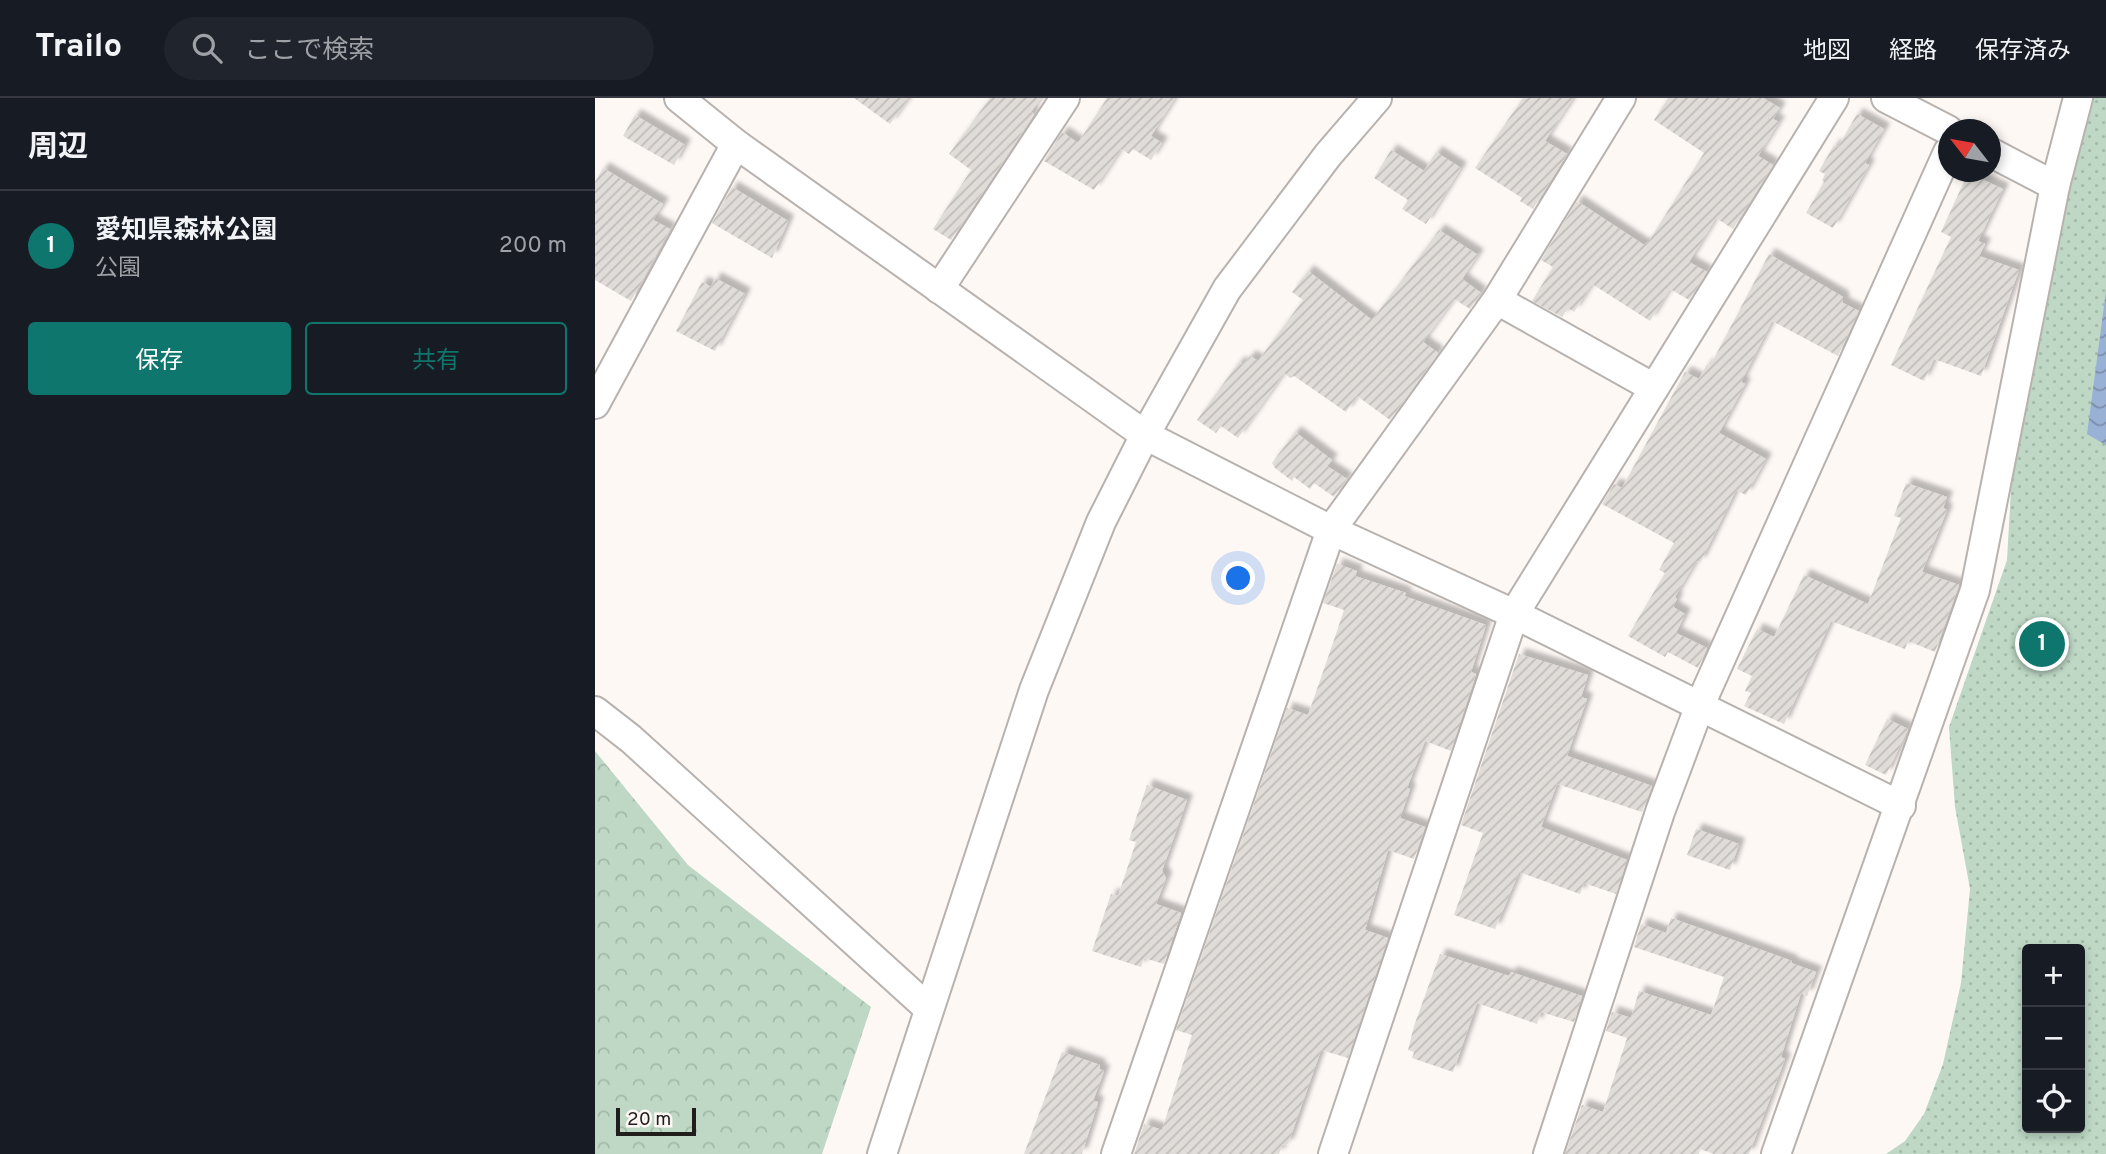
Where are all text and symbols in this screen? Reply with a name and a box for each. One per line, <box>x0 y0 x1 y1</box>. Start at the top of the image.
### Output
search box <box>164 17 654 80</box>
text: Trailo <box>35 27 122 69</box>
icon: search <box>188 29 226 67</box>
text: ここで検索 <box>244 35 374 68</box>
text: 地図 <box>1803 37 1851 67</box>
text: 経路 <box>1889 37 1937 67</box>
text: 保存済み <box>1975 37 2071 67</box>
north arrow <box>1938 119 2001 182</box>
text: 周辺 <box>28 130 88 167</box>
text: 愛知県森林公園 <box>95 215 277 248</box>
text: 1 <box>46 232 56 261</box>
text: 200 m <box>499 232 567 261</box>
text: 公園 <box>95 255 141 284</box>
button: 保存 <box>28 322 291 395</box>
button: 共有 <box>305 322 567 395</box>
your location <box>1221 561 1255 595</box>
pin: 1 <box>2019 618 2065 670</box>
map controls <box>2022 944 2085 1133</box>
button: + <box>2022 944 2085 1007</box>
button: − <box>2022 1007 2085 1070</box>
button: locate <box>2022 1070 2085 1133</box>
scale bar <box>616 1105 697 1137</box>
text: 20 m <box>627 1108 671 1132</box>

